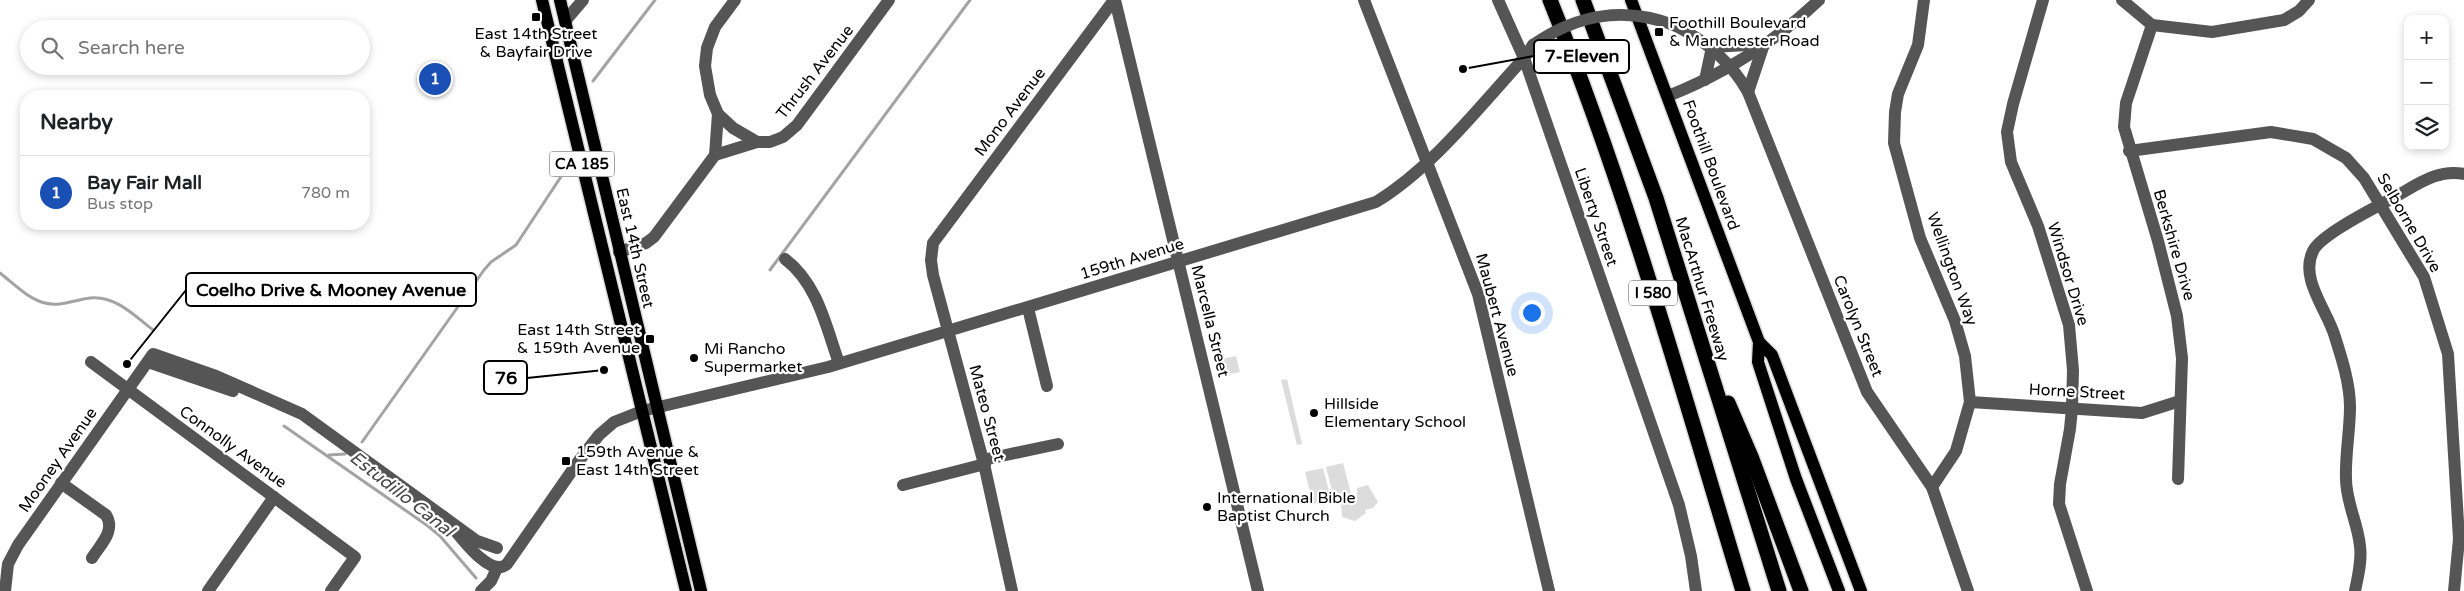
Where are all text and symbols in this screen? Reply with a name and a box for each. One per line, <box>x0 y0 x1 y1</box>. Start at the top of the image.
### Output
marker: East 14th Street & Bayfair Drive <box>530 11 542 23</box>
place label: Foothill Boulevard & Manchester Road <box>1669 13 1820 51</box>
map controls <box>2404 15 2449 150</box>
button: + <box>2404 15 2449 60</box>
search box <box>20 20 370 75</box>
street label: Thrush Avenue <box>772 21 858 123</box>
place label: East 14th Street & Bayfair Drive <box>475 24 597 62</box>
marker: Foothill Boulevard & Manchester Road <box>1653 26 1665 38</box>
icon: search <box>38 34 66 62</box>
text: Search here <box>78 37 185 59</box>
callout: 7-Eleven <box>1534 40 1629 73</box>
text: 7-Eleven <box>1545 45 1619 67</box>
pin: 1 <box>419 60 451 98</box>
button: − <box>2404 60 2449 105</box>
street label: Mono Avenue <box>970 64 1050 160</box>
street label: Foothill Boulevard <box>1678 97 1744 233</box>
button: layers <box>2404 105 2449 150</box>
text: Nearby <box>40 110 113 135</box>
road number: CA 185 <box>550 152 614 176</box>
street label: Liberty Street <box>1570 165 1622 269</box>
street label: Selborne Drive <box>2373 170 2445 276</box>
text: Bay Fair Mall <box>87 172 202 194</box>
text: 1 <box>51 183 61 203</box>
text: 780 m <box>301 183 350 203</box>
street label: East 14th Street <box>611 186 659 310</box>
street label: Berkshire Drive <box>2149 187 2199 303</box>
text: Bus stop <box>87 194 153 214</box>
street label: Wellington Way <box>1922 210 1982 329</box>
street label: MacArthur Freeway <box>1671 214 1734 364</box>
street label: Windsor Drive <box>2043 220 2093 328</box>
street label: 159th Avenue <box>1078 234 1186 284</box>
street label: Maubert Avenue <box>1471 251 1523 379</box>
street label: Marcella Street <box>1186 263 1234 379</box>
street label: Carolyn Street <box>1829 272 1887 380</box>
callout: Coelho Drive & Mooney Avenue <box>186 273 476 306</box>
text: Coelho Drive & Mooney Avenue <box>196 279 466 301</box>
road number: I 580 <box>1629 280 1677 306</box>
your location <box>1519 300 1545 326</box>
place label: East 14th Street & 159th Avenue <box>517 320 640 358</box>
marker: East 14th Street & 159th Avenue <box>644 333 656 345</box>
place label: Mi Rancho Supermarket <box>704 339 802 377</box>
marker: Mi Rancho Supermarket <box>688 352 700 364</box>
callout: 76 <box>484 361 527 394</box>
street label: Mateo Street <box>965 363 1009 463</box>
text: 76 <box>495 367 517 389</box>
street label: Horne Street <box>2028 379 2126 405</box>
place label: Hillside Elementary School <box>1324 394 1466 432</box>
street label: Connolly Avenue <box>175 401 291 493</box>
street label: Mooney Avenue <box>14 404 102 516</box>
marker: Hillside Elementary School <box>1308 407 1320 419</box>
place label: 159th Avenue & East 14th Street <box>576 442 699 480</box>
water label: Estudillo Canal <box>345 446 461 543</box>
marker: 159th Avenue & East 14th Street <box>560 455 572 467</box>
place label: International Bible Baptist Church <box>1217 488 1355 526</box>
marker: International Bible Baptist Church <box>1201 501 1213 513</box>

